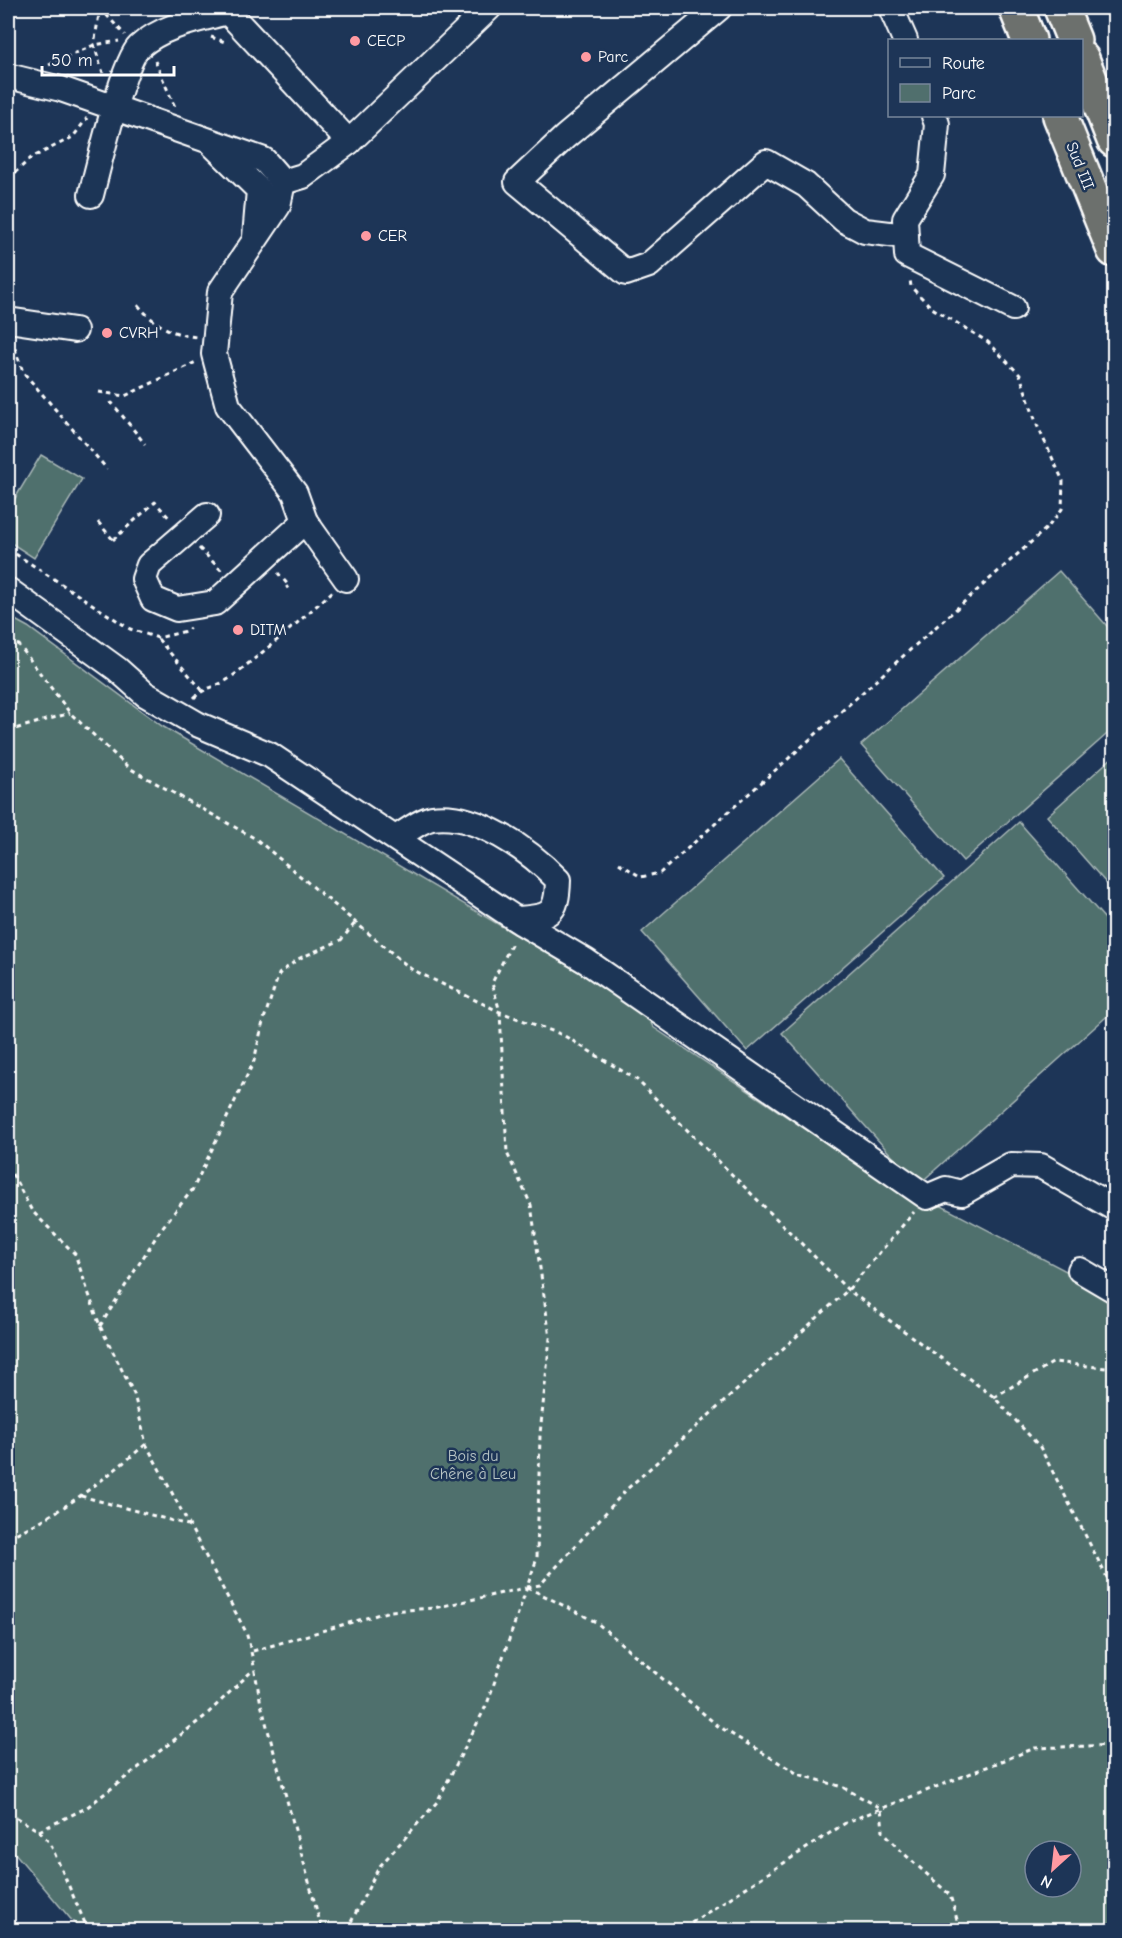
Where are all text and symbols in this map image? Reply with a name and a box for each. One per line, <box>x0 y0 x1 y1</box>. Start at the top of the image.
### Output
place label: CECP <box>367 32 405 50</box>
marker: CECP <box>348 34 362 48</box>
scale bar <box>42 39 174 77</box>
legend <box>888 39 1083 117</box>
place label: Parc <box>598 48 628 66</box>
text: 50 m <box>51 50 93 71</box>
marker: Parc <box>579 50 593 64</box>
text: Route <box>942 53 985 74</box>
text: Parc <box>942 83 976 104</box>
street label: Sud III <box>1062 140 1098 192</box>
place label: CER <box>378 227 407 245</box>
marker: CER <box>359 229 373 243</box>
place label: CVRH <box>119 324 159 342</box>
marker: CVRH <box>100 326 114 340</box>
place label: DITM <box>250 621 287 639</box>
marker: DITM <box>231 623 245 637</box>
park label: Bois du Chêne à Leu <box>430 1447 516 1483</box>
north arrow <box>1023 1839 1083 1899</box>
text: N <box>1038 1871 1055 1892</box>

